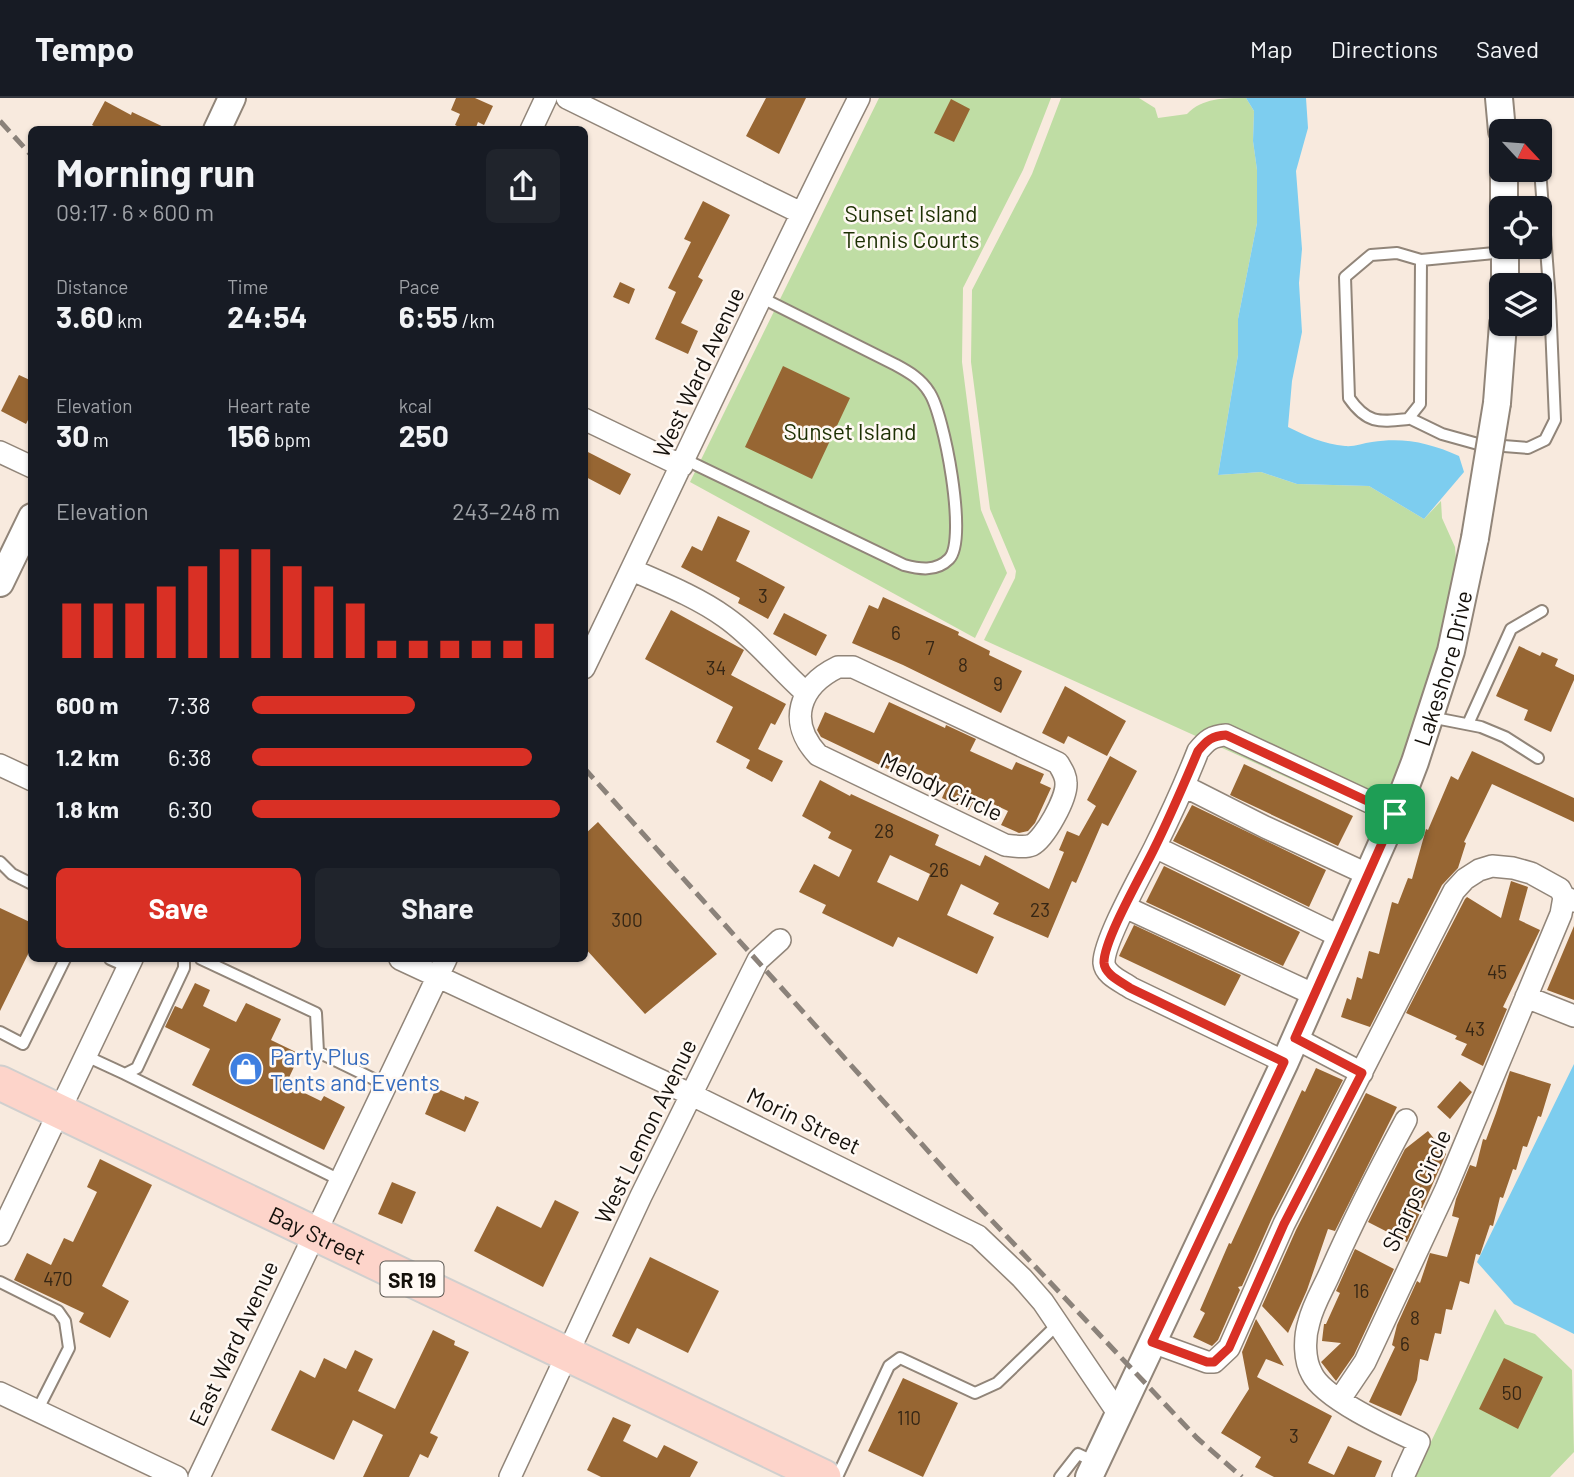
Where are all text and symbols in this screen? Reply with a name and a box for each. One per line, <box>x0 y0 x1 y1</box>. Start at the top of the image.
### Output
text: Tempo <box>35 28 134 68</box>
text: Map <box>1250 34 1293 63</box>
text: Directions <box>1331 34 1438 63</box>
text: Saved <box>1476 34 1539 63</box>
north arrow <box>1489 119 1552 182</box>
map controls <box>1489 119 1552 336</box>
text: Morning run <box>56 149 255 195</box>
button: share <box>486 149 560 223</box>
button: locate <box>1489 196 1552 259</box>
text: 09:17 · 6 × 600 m <box>56 198 214 226</box>
park label: Sunset Island Tennis Courts <box>843 199 980 253</box>
button: layers <box>1489 273 1552 336</box>
text: Distance <box>56 275 128 298</box>
text: Time <box>227 275 268 298</box>
text: Pace <box>399 275 440 298</box>
street label: West Ward Avenue <box>646 282 750 462</box>
text: 3.60 <box>56 298 114 334</box>
text: 24:54 <box>227 298 308 334</box>
text: 6:55 <box>399 298 458 334</box>
text: km <box>114 309 143 332</box>
text: /km <box>458 309 495 332</box>
text: Elevation <box>56 394 133 417</box>
text: Heart rate <box>227 394 311 417</box>
text: kcal <box>399 394 432 417</box>
text: 30 <box>56 417 89 453</box>
text: 156 <box>227 417 270 453</box>
text: 250 <box>399 417 449 453</box>
park label: Sunset Island <box>783 417 917 445</box>
text: m <box>89 428 109 451</box>
text: bpm <box>270 428 311 451</box>
text: Elevation <box>56 497 149 525</box>
text: 243–248 m <box>452 497 560 525</box>
house number: 3 <box>758 584 768 607</box>
street label: Lakeshore Drive <box>1407 588 1477 749</box>
house number: 6 <box>891 621 901 644</box>
house number: 7 <box>926 636 935 659</box>
house number: 8 <box>958 653 968 676</box>
house number: 34 <box>706 656 726 679</box>
house number: 9 <box>993 672 1003 695</box>
text: 600 m <box>56 691 118 719</box>
text: 7:38 <box>168 691 211 719</box>
text: 1.2 km <box>56 743 119 771</box>
text: 6:38 <box>168 743 211 771</box>
street label: Melody Circle <box>876 745 1008 827</box>
pin <box>1365 784 1425 844</box>
text: 1.8 km <box>56 795 119 823</box>
text: 6:30 <box>168 795 212 823</box>
icon: arrive <box>1376 795 1414 833</box>
house number: 28 <box>874 819 894 842</box>
house number: 26 <box>929 858 949 881</box>
button: Save <box>56 868 301 948</box>
button: Share <box>315 868 560 948</box>
house number: 23 <box>1030 898 1050 921</box>
house number: 300 <box>611 908 643 931</box>
house number: 45 <box>1487 960 1507 983</box>
house number: 43 <box>1465 1017 1485 1040</box>
street label: West Lemon Avenue <box>588 1034 702 1228</box>
place label: Party Plus Tents and Events <box>270 1042 440 1096</box>
shop icon: Party Plus Tents and Events <box>227 1050 265 1088</box>
street label: Morin Street <box>743 1080 865 1160</box>
street label: Sharps Circle <box>1375 1124 1457 1256</box>
street label: Bay Street <box>265 1200 371 1270</box>
street label: East Ward Avenue <box>182 1256 284 1430</box>
road number: SR 19 <box>380 1262 444 1296</box>
house number: 470 <box>43 1267 73 1290</box>
house number: 16 <box>1353 1279 1369 1302</box>
house number: 8 <box>1410 1306 1420 1329</box>
house number: 6 <box>1400 1332 1410 1355</box>
house number: 50 <box>1502 1381 1522 1404</box>
house number: 110 <box>897 1406 921 1429</box>
house number: 3 <box>1289 1424 1299 1447</box>

